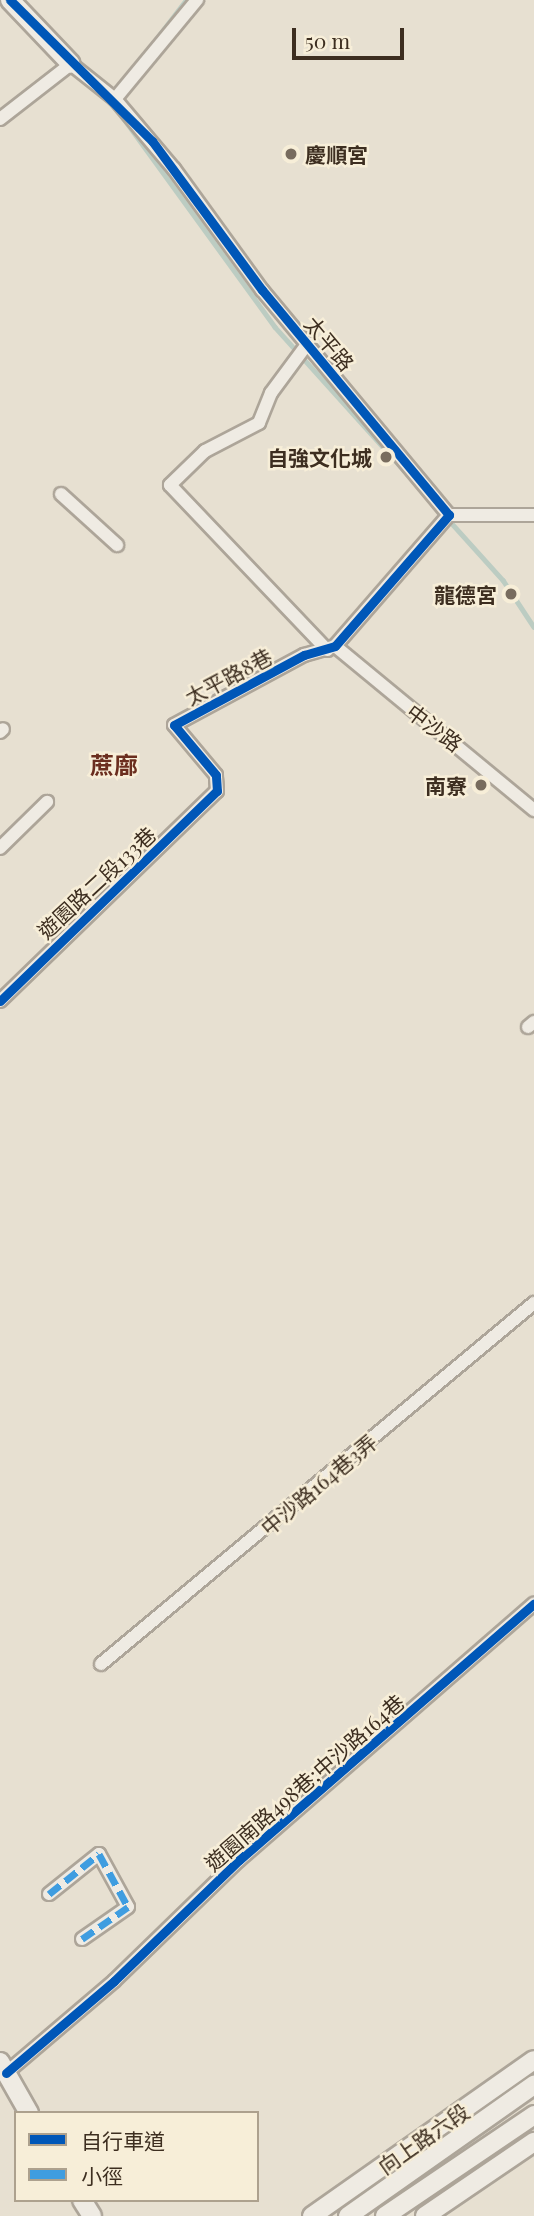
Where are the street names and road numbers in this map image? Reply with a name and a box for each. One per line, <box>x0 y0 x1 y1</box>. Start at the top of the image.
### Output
street label: 太平路 <box>300 311 360 375</box>
street label: 太平路8巷 <box>180 643 276 709</box>
street label: 中沙路 <box>402 698 468 756</box>
street label: 遊園路二段133巷 <box>32 821 160 943</box>
street label: 中沙路164巷3弄 <box>255 1428 381 1540</box>
street label: 遊園南路498巷;中沙路164巷 <box>199 1689 409 1875</box>
street label: 向上路六段 <box>373 2098 473 2178</box>

